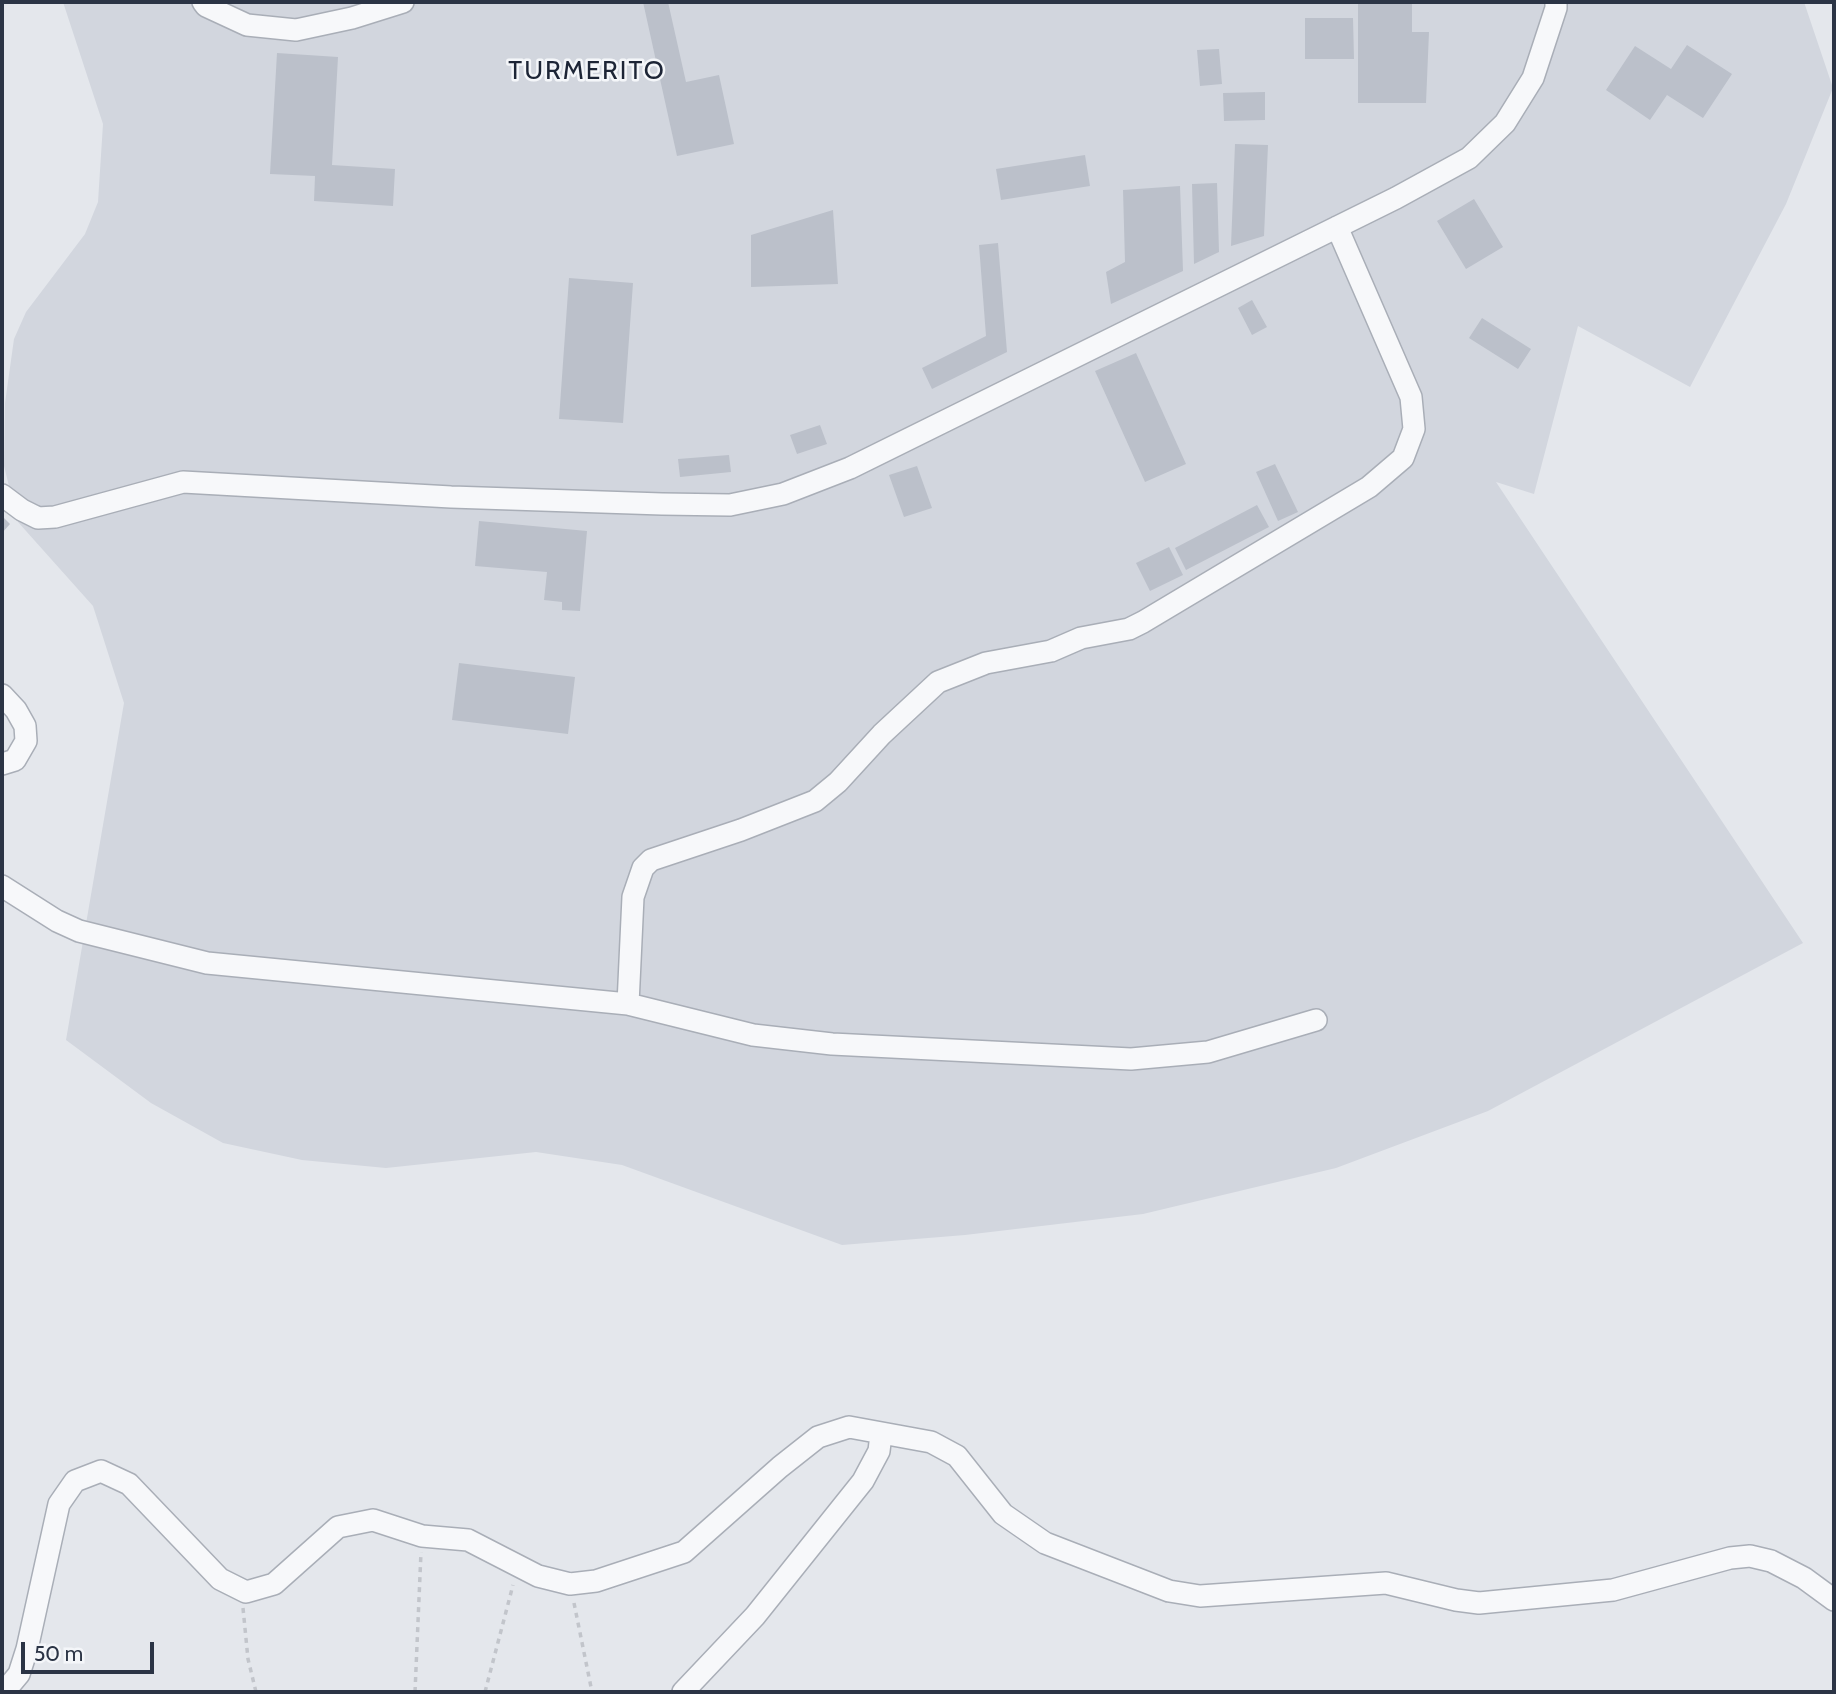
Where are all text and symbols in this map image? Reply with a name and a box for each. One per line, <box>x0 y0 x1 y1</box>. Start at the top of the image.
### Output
district label: TURMERITO <box>509 55 665 87</box>
scale bar <box>24 1628 158 1672</box>
text: 50 m <box>34 1641 83 1666</box>

